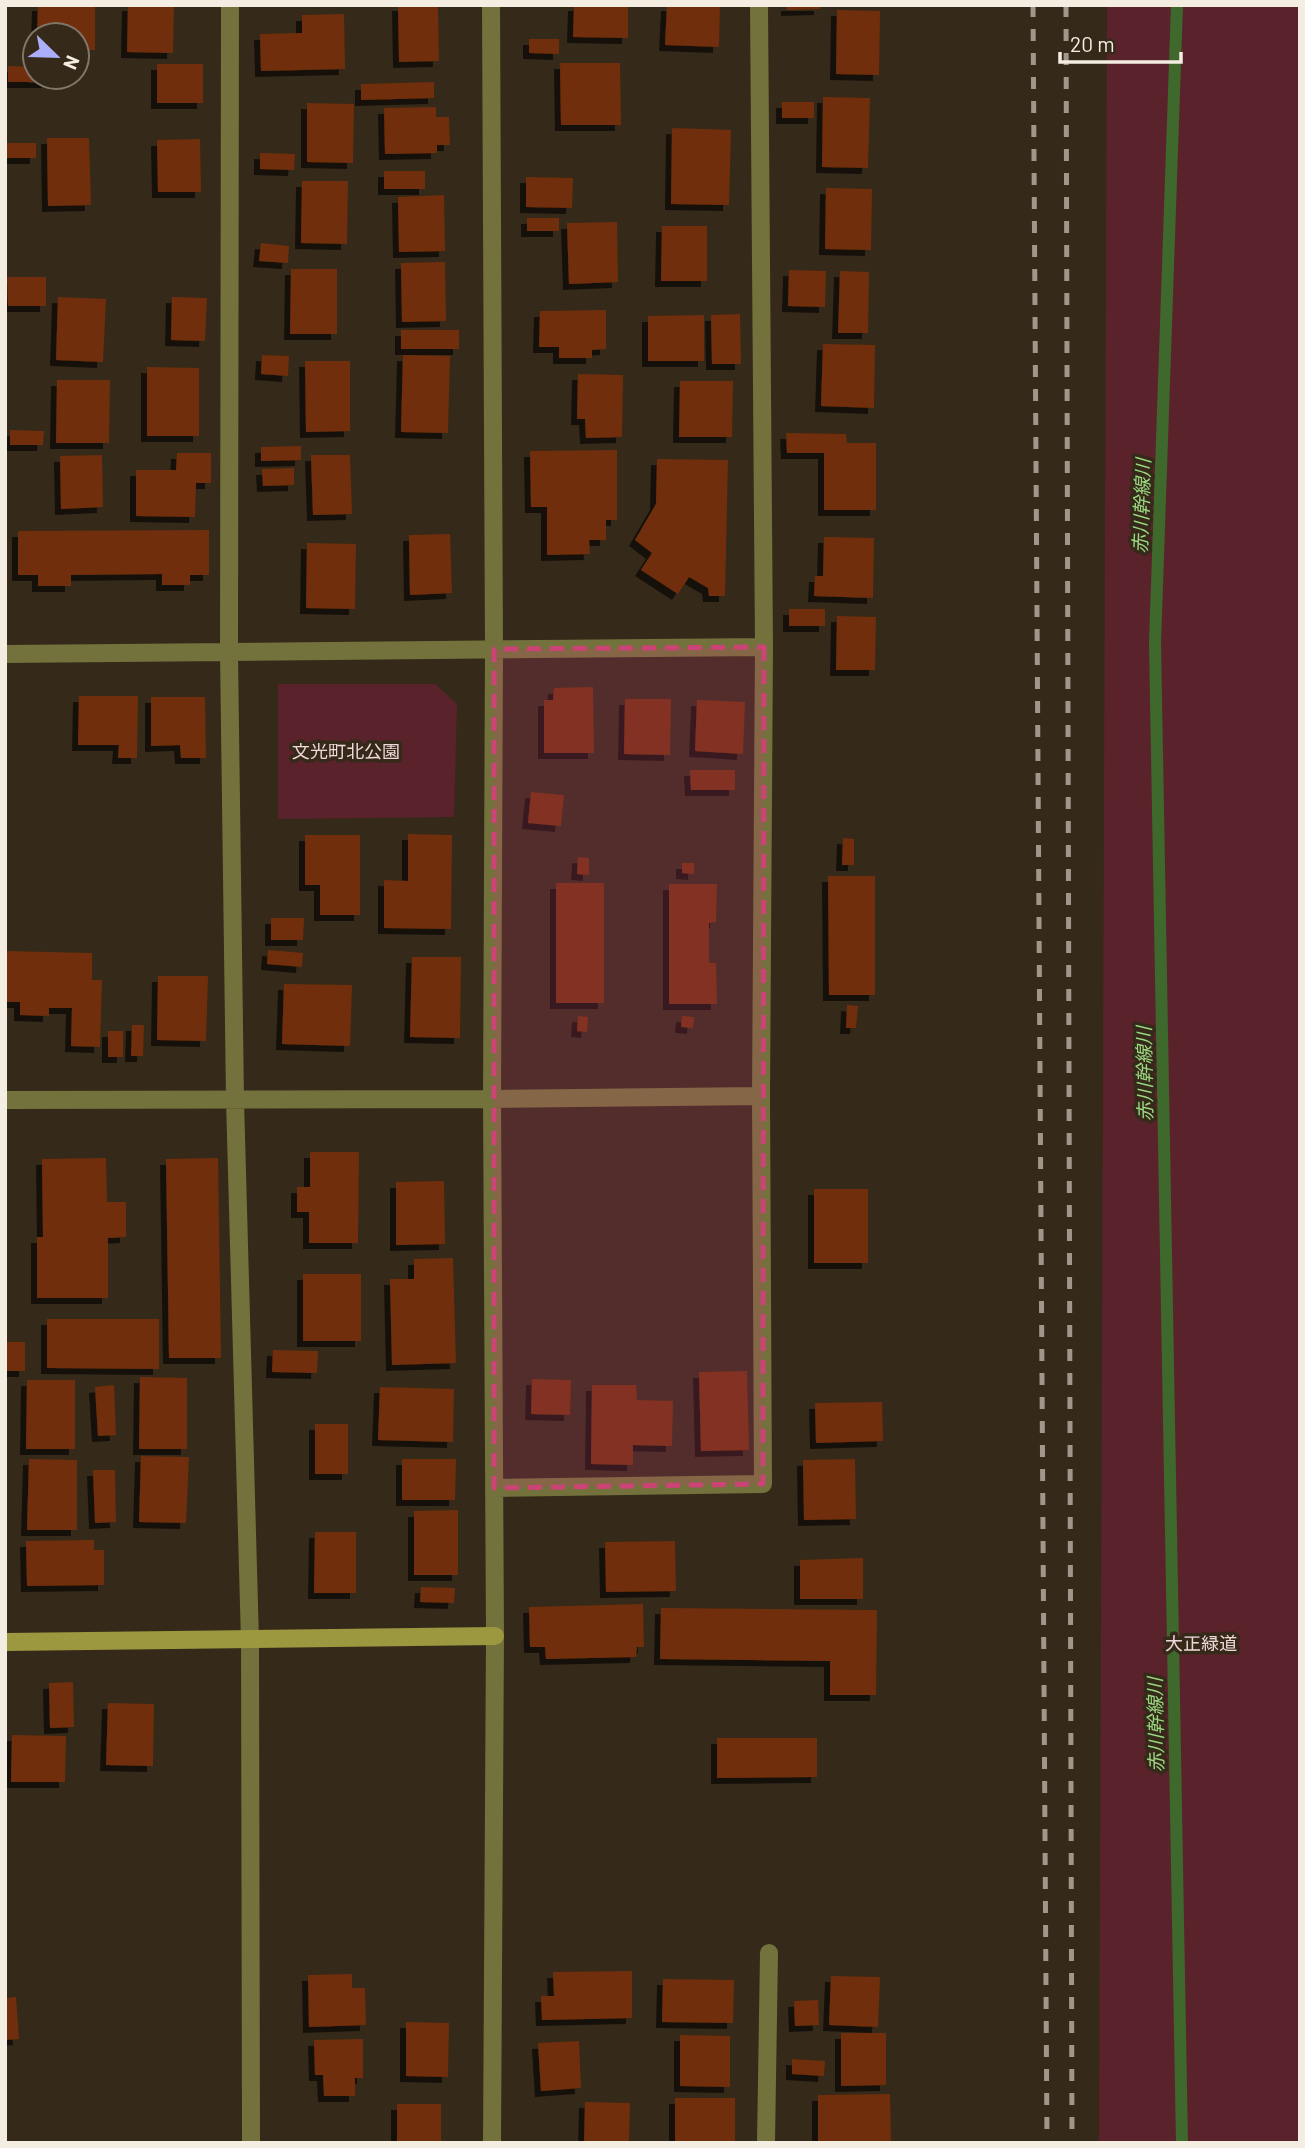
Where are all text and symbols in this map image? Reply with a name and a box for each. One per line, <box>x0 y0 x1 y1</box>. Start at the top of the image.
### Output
north arrow <box>21 21 91 91</box>
scale bar <box>1060 21 1181 65</box>
text: 20 m <box>1070 31 1115 56</box>
text: N <box>59 53 85 73</box>
water label: 赤川幹線川 <box>1128 456 1154 554</box>
park label: 文光町北公園 <box>292 740 400 762</box>
water label: 赤川幹線川 <box>1132 1024 1156 1122</box>
park label: 大正緑道 <box>1165 1632 1237 1654</box>
water label: 赤川幹線川 <box>1143 1675 1167 1773</box>

